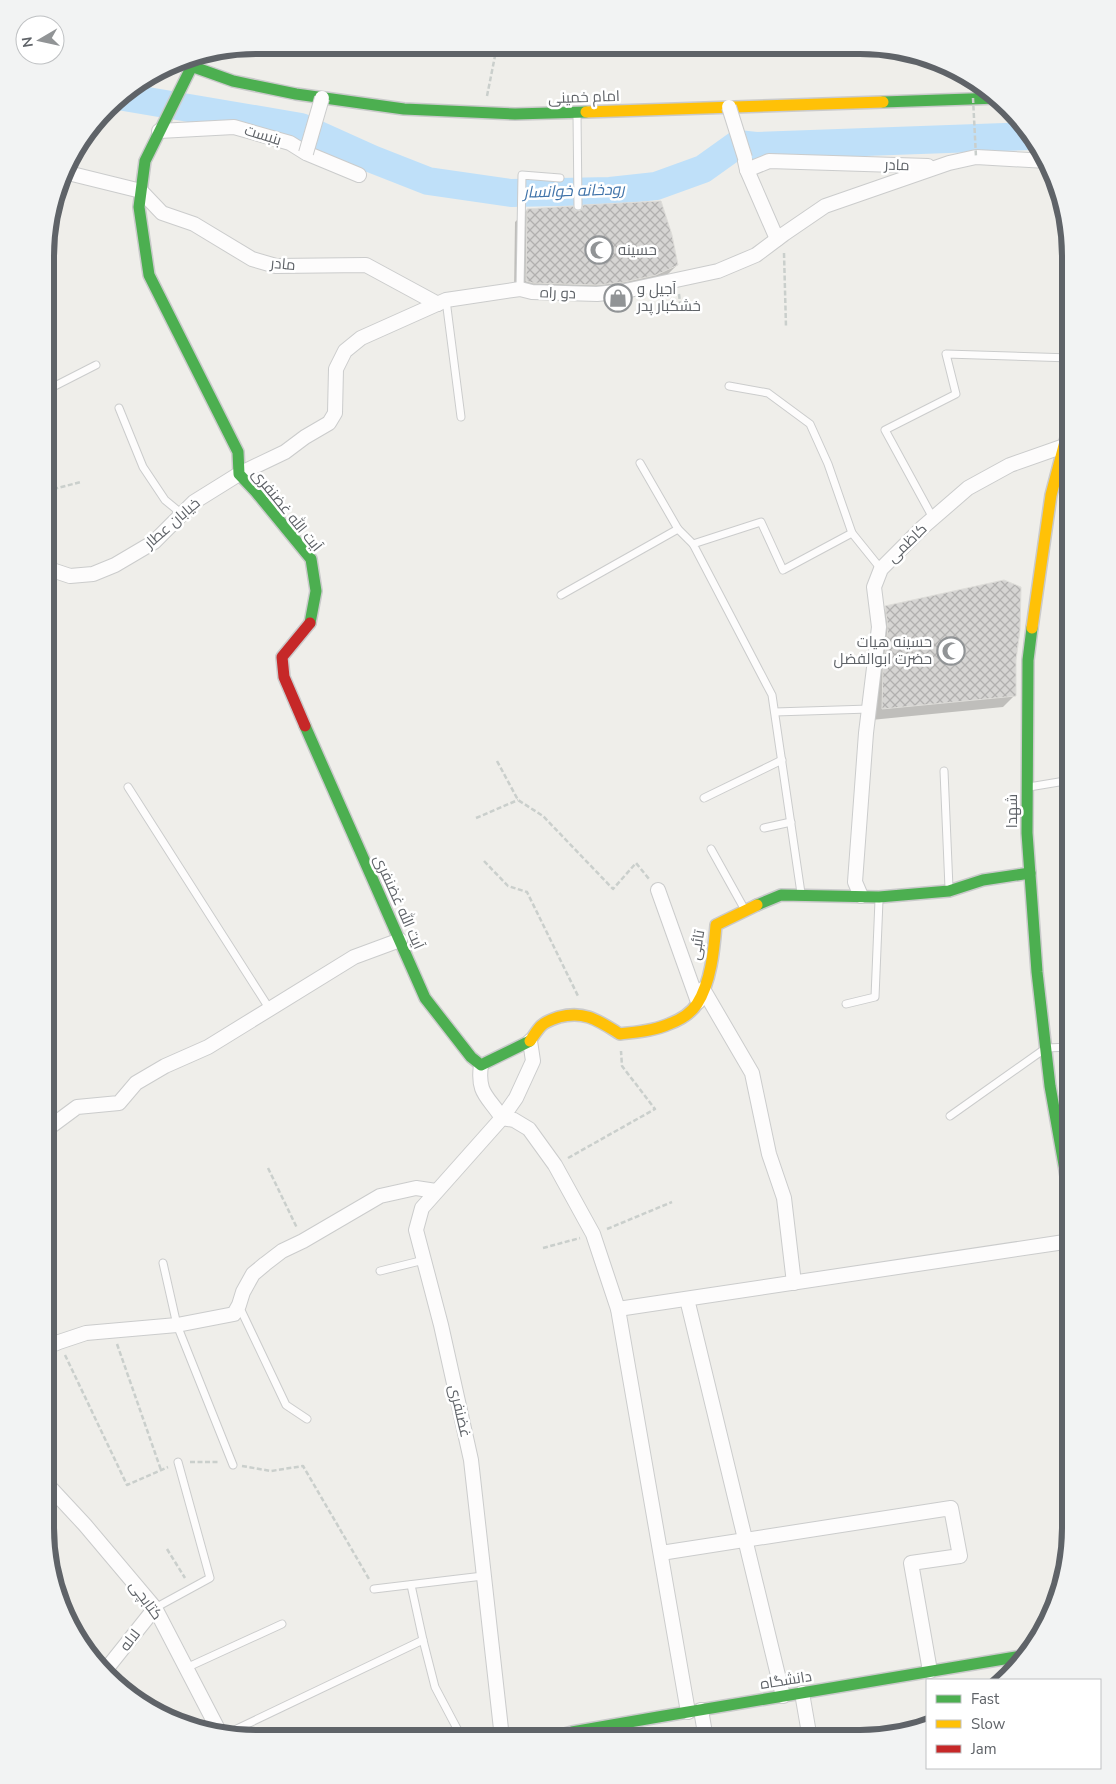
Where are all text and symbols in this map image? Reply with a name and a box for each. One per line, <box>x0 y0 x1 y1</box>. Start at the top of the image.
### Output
north arrow <box>15 15 65 65</box>
text: N <box>17 35 38 49</box>
street label: امام خمینی <box>548 86 620 108</box>
street label: بنبست <box>242 120 284 150</box>
street label: مادر <box>883 155 910 175</box>
water label: رودخانه خوانسار <box>521 178 627 204</box>
mosque icon: حسینه <box>584 235 614 265</box>
place label: حسینه <box>618 240 657 260</box>
street label: مادر <box>269 253 296 275</box>
place label: آجیل و خشکبار پدر <box>636 279 701 316</box>
street label: دو راه <box>540 282 576 304</box>
shop icon: آجیل و خشکبار پدر <box>603 283 633 313</box>
street label: آیت الله غضنفری <box>247 464 327 556</box>
street label: خیابان عطار <box>139 493 204 553</box>
street label: کاظمی <box>883 519 931 567</box>
place label: حسینه هیات حضرت ابوالفضل <box>833 632 932 669</box>
mosque icon: حسینه هیات حضرت ابوالفضل <box>936 636 966 666</box>
street label: شهدا <box>1002 794 1022 828</box>
street label: آیت الله غضنفری <box>369 852 429 952</box>
street label: تائبی <box>685 929 709 961</box>
street label: غضنفری <box>444 1383 476 1439</box>
street label: کتابچی <box>125 1576 167 1624</box>
street label: لاله <box>115 1625 145 1655</box>
street label: دانشگاه <box>759 1666 813 1694</box>
legend <box>926 1679 1101 1769</box>
text: Fast <box>971 1689 1000 1709</box>
text: Slow <box>971 1714 1006 1734</box>
text: Jam <box>970 1739 997 1759</box>

